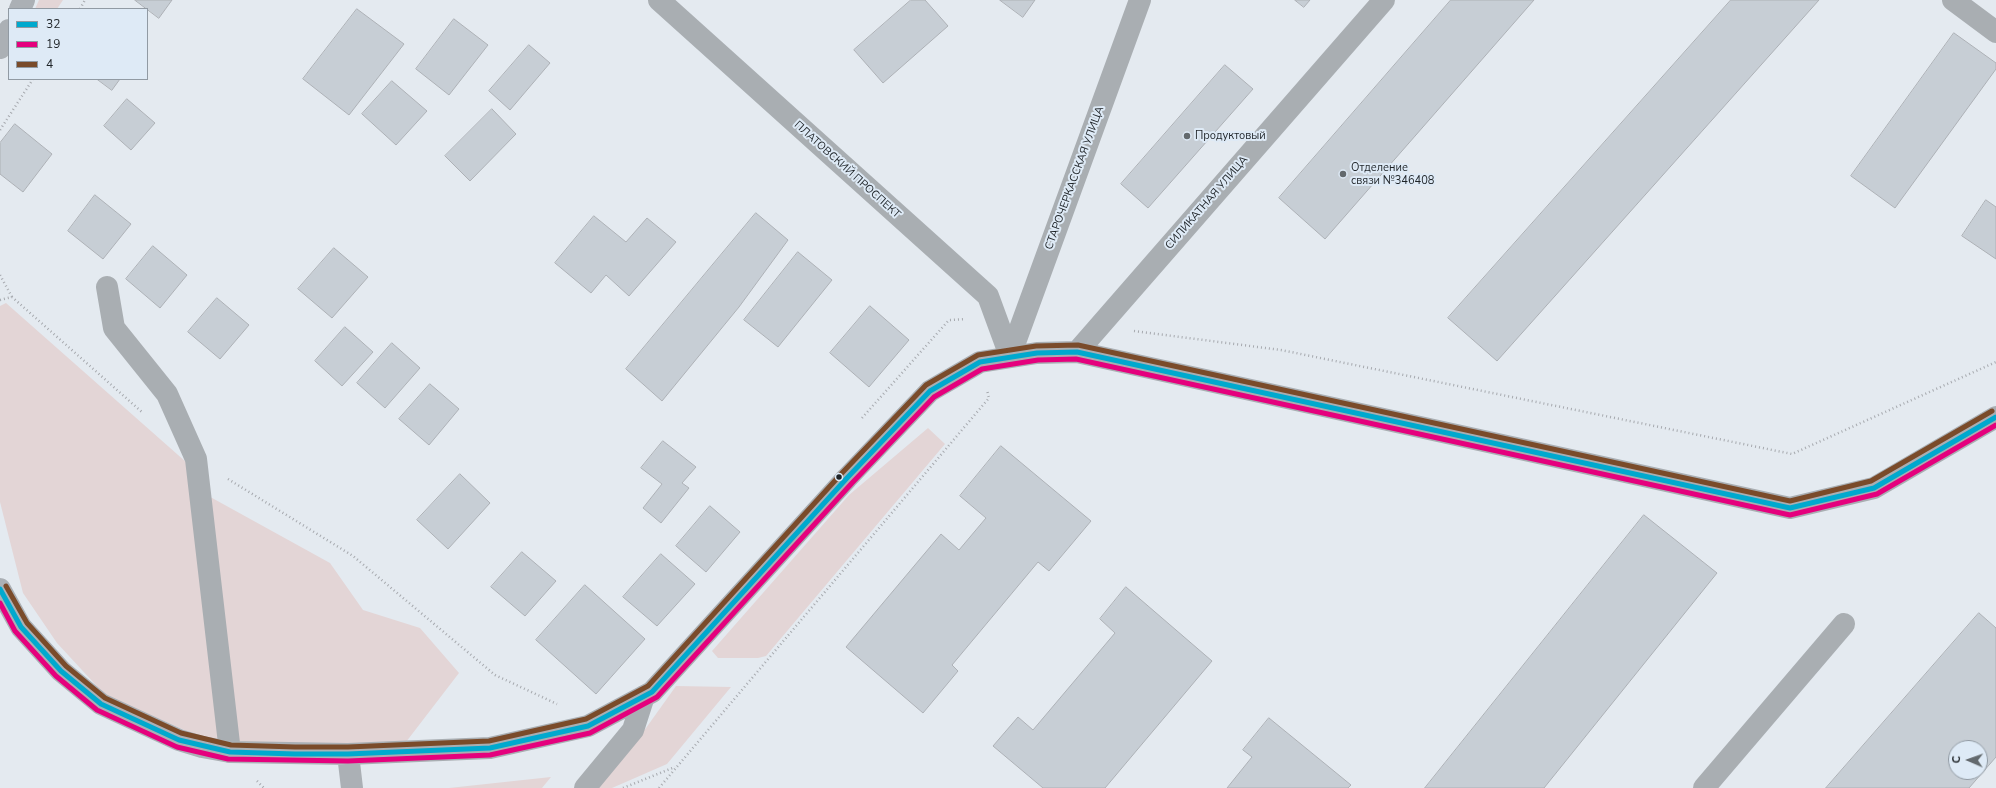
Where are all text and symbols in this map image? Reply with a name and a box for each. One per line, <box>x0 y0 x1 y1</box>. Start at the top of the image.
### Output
legend <box>8 8 148 80</box>
text: 32 <box>46 16 60 32</box>
text: 19 <box>46 36 60 52</box>
text: 4 <box>46 56 53 72</box>
street label: СТАРОЧЕРКАССКАЯ УЛИЦА <box>1043 105 1107 251</box>
street label: ПЛАТОВСКИЙ ПРОСПЕКТ <box>791 119 903 221</box>
place label: Продуктовый <box>1195 129 1266 143</box>
marker: Продуктовый <box>1182 131 1192 141</box>
street label: СИЛИКАТНАЯ УЛИЦА <box>1163 154 1251 252</box>
place label: Отделение связи №346408 <box>1351 161 1434 187</box>
marker: Отделение связи №346408 <box>1338 169 1348 179</box>
unlabelled marker <box>834 472 844 482</box>
north arrow <box>1948 740 1988 780</box>
text: С <box>1949 756 1964 764</box>

